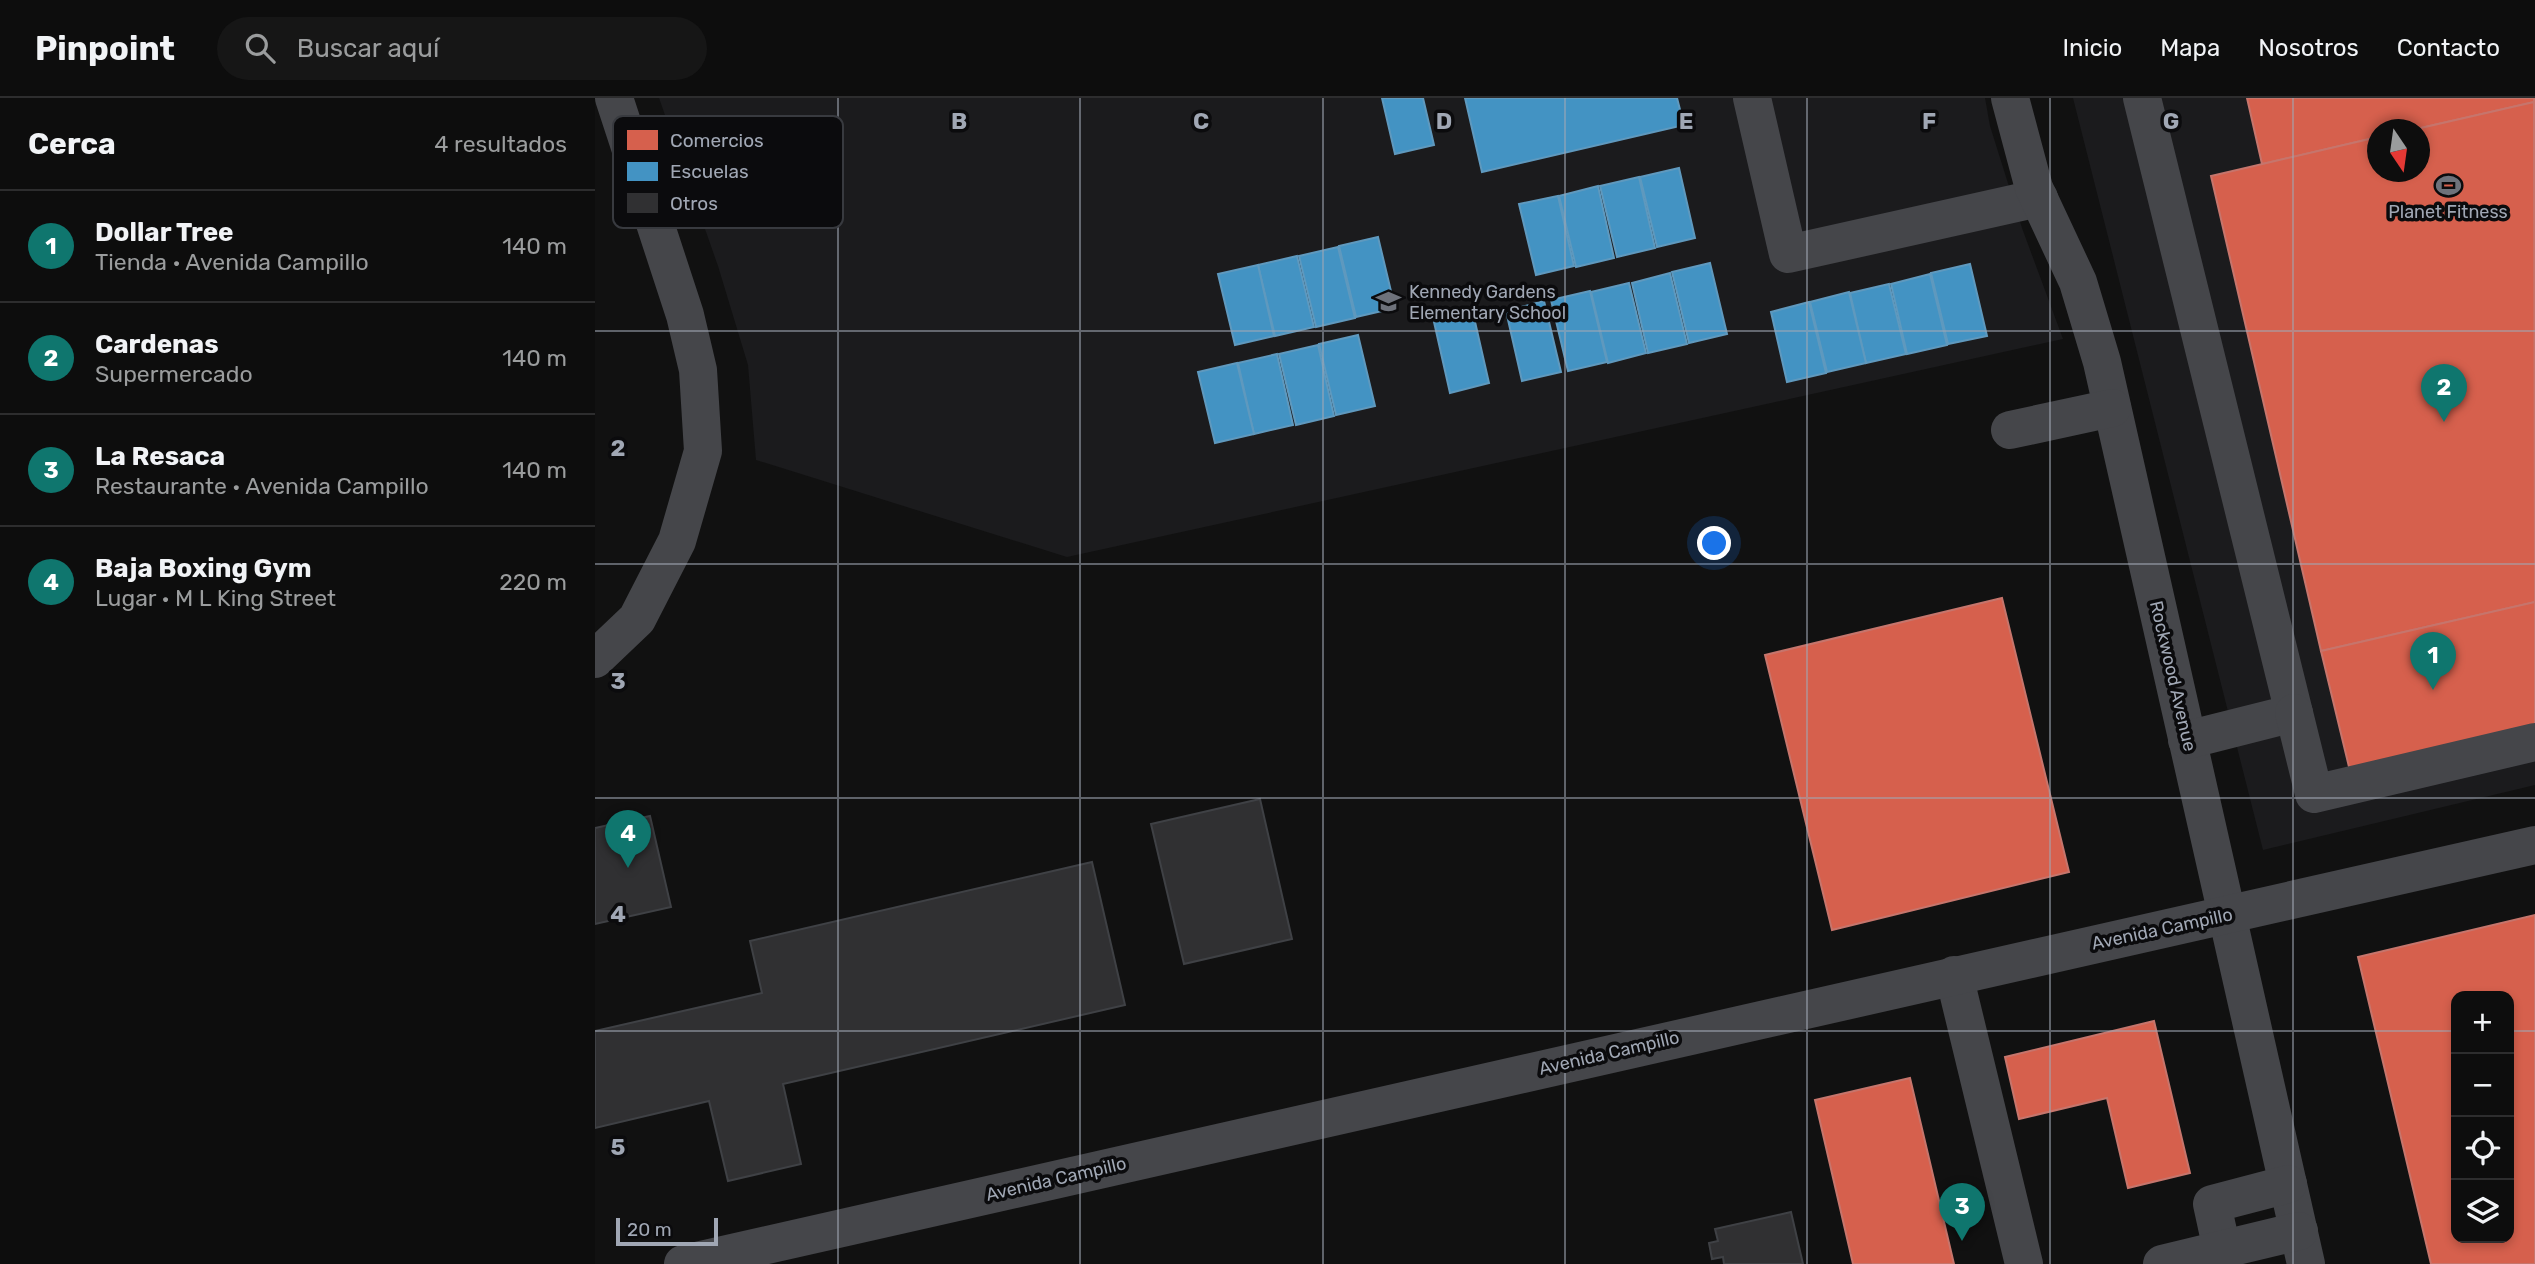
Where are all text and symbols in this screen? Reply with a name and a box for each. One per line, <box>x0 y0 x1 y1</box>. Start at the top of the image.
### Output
search box <box>217 17 707 80</box>
text: Pinpoint <box>35 29 175 68</box>
icon: search <box>241 29 279 67</box>
text: Buscar aquí <box>297 33 439 64</box>
text: Inicio <box>2063 34 2122 62</box>
text: Mapa <box>2160 34 2220 62</box>
text: Nosotros <box>2258 34 2359 62</box>
text: Contacto <box>2397 34 2500 62</box>
text: B <box>951 107 967 135</box>
text: C <box>1193 107 1209 135</box>
text: D <box>1436 107 1452 135</box>
text: E <box>1679 107 1693 135</box>
text: F <box>1922 107 1936 135</box>
text: G <box>2163 107 2179 135</box>
legend <box>613 116 843 228</box>
north arrow <box>2367 119 2430 182</box>
text: Cerca <box>28 126 116 162</box>
text: Comercios <box>670 129 764 152</box>
text: 4 resultados <box>434 130 567 158</box>
text: Escuelas <box>670 160 749 183</box>
sports icon: Planet Fitness <box>2434 171 2462 199</box>
text: Otros <box>670 192 718 215</box>
place label: Planet Fitness <box>2388 201 2508 223</box>
text: Dollar Tree <box>95 217 234 248</box>
text: 1 <box>45 232 57 260</box>
text: 140 m <box>502 232 567 260</box>
text: Tienda · Avenida Campillo <box>95 248 369 276</box>
place label: Kennedy Gardens Elementary School <box>1409 281 1566 324</box>
school or university icon: Kennedy Gardens Elementary School <box>1375 288 1403 316</box>
text: Cardenas <box>95 329 219 360</box>
text: 2 <box>44 344 58 372</box>
text: 140 m <box>502 344 567 372</box>
text: Supermercado <box>95 360 253 388</box>
pin: 2 <box>2421 364 2467 422</box>
text: 2 <box>611 434 625 462</box>
text: La Resaca <box>95 441 225 472</box>
text: 3 <box>43 456 59 484</box>
text: 140 m <box>502 456 567 484</box>
text: Restaurante · Avenida Campillo <box>95 472 429 500</box>
your location <box>1697 526 1731 560</box>
text: Baja Boxing Gym <box>95 553 311 584</box>
text: 4 <box>43 568 59 596</box>
text: 220 m <box>499 568 567 596</box>
text: Lugar · M L King Street <box>95 584 336 612</box>
street label: Rockwood Avenue <box>2145 599 2201 753</box>
pin: 1 <box>2410 632 2456 690</box>
text: 3 <box>610 667 626 695</box>
pin: 4 <box>605 810 651 868</box>
text: 4 <box>610 900 626 928</box>
street label: Avenida Campillo <box>2089 903 2235 955</box>
map controls <box>2451 991 2514 1243</box>
button: + <box>2451 991 2514 1054</box>
street label: Avenida Campillo <box>1537 1026 1681 1080</box>
button: − <box>2451 1054 2514 1117</box>
button: locate <box>2451 1117 2514 1180</box>
text: 5 <box>611 1133 626 1161</box>
street label: Avenida Campillo <box>984 1152 1128 1206</box>
button: layers <box>2451 1180 2514 1243</box>
pin: 3 <box>1939 1183 1985 1241</box>
scale bar <box>616 1215 717 1247</box>
text: 20 m <box>627 1218 672 1241</box>

